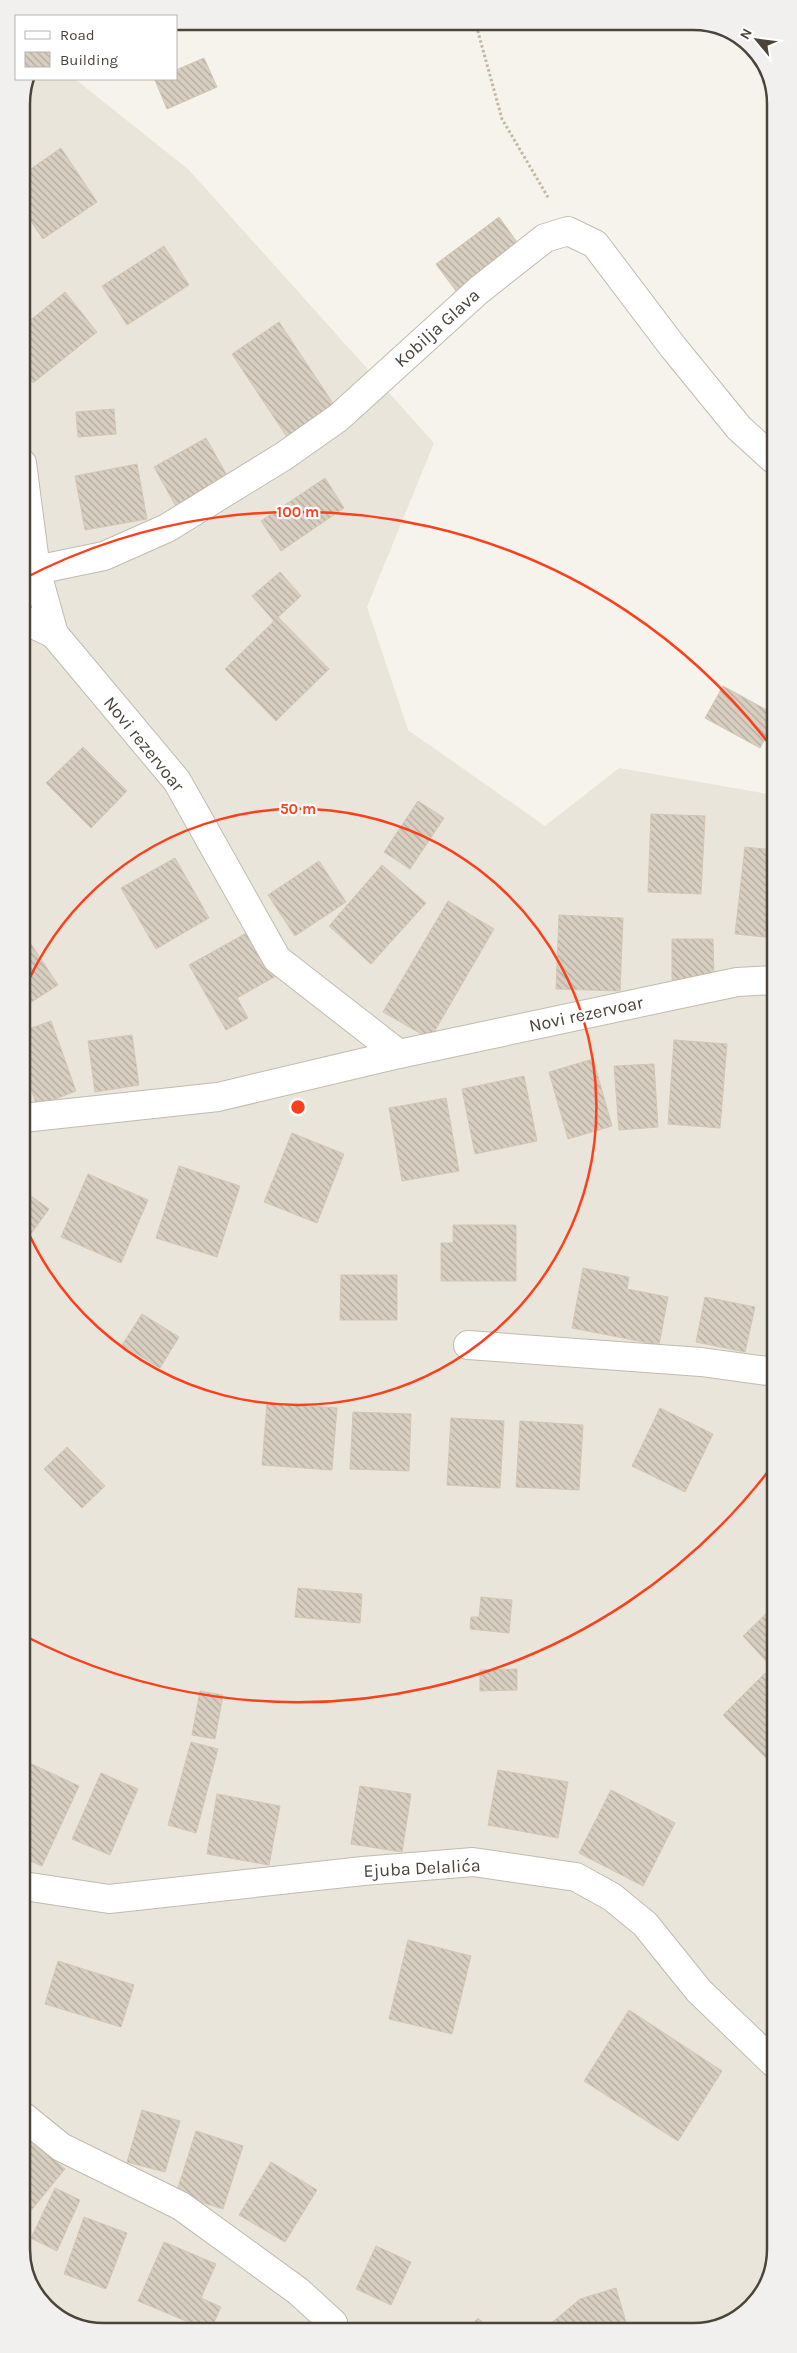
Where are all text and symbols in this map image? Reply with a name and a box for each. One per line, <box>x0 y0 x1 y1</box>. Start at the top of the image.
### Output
legend <box>15 15 178 80</box>
north arrow <box>732 15 782 65</box>
text: N <box>736 25 756 42</box>
text: Road <box>60 26 95 44</box>
text: Building <box>60 51 118 69</box>
street label: Kobilja Glava <box>390 284 484 372</box>
text: 100 m <box>277 503 319 521</box>
street label: Novi rezervoar <box>99 692 189 796</box>
text: 50 m <box>280 800 316 818</box>
street label: Novi rezervoar <box>527 991 646 1037</box>
centre of rings <box>289 1098 307 1116</box>
street label: Ejuba Delalića <box>363 1854 481 1882</box>

